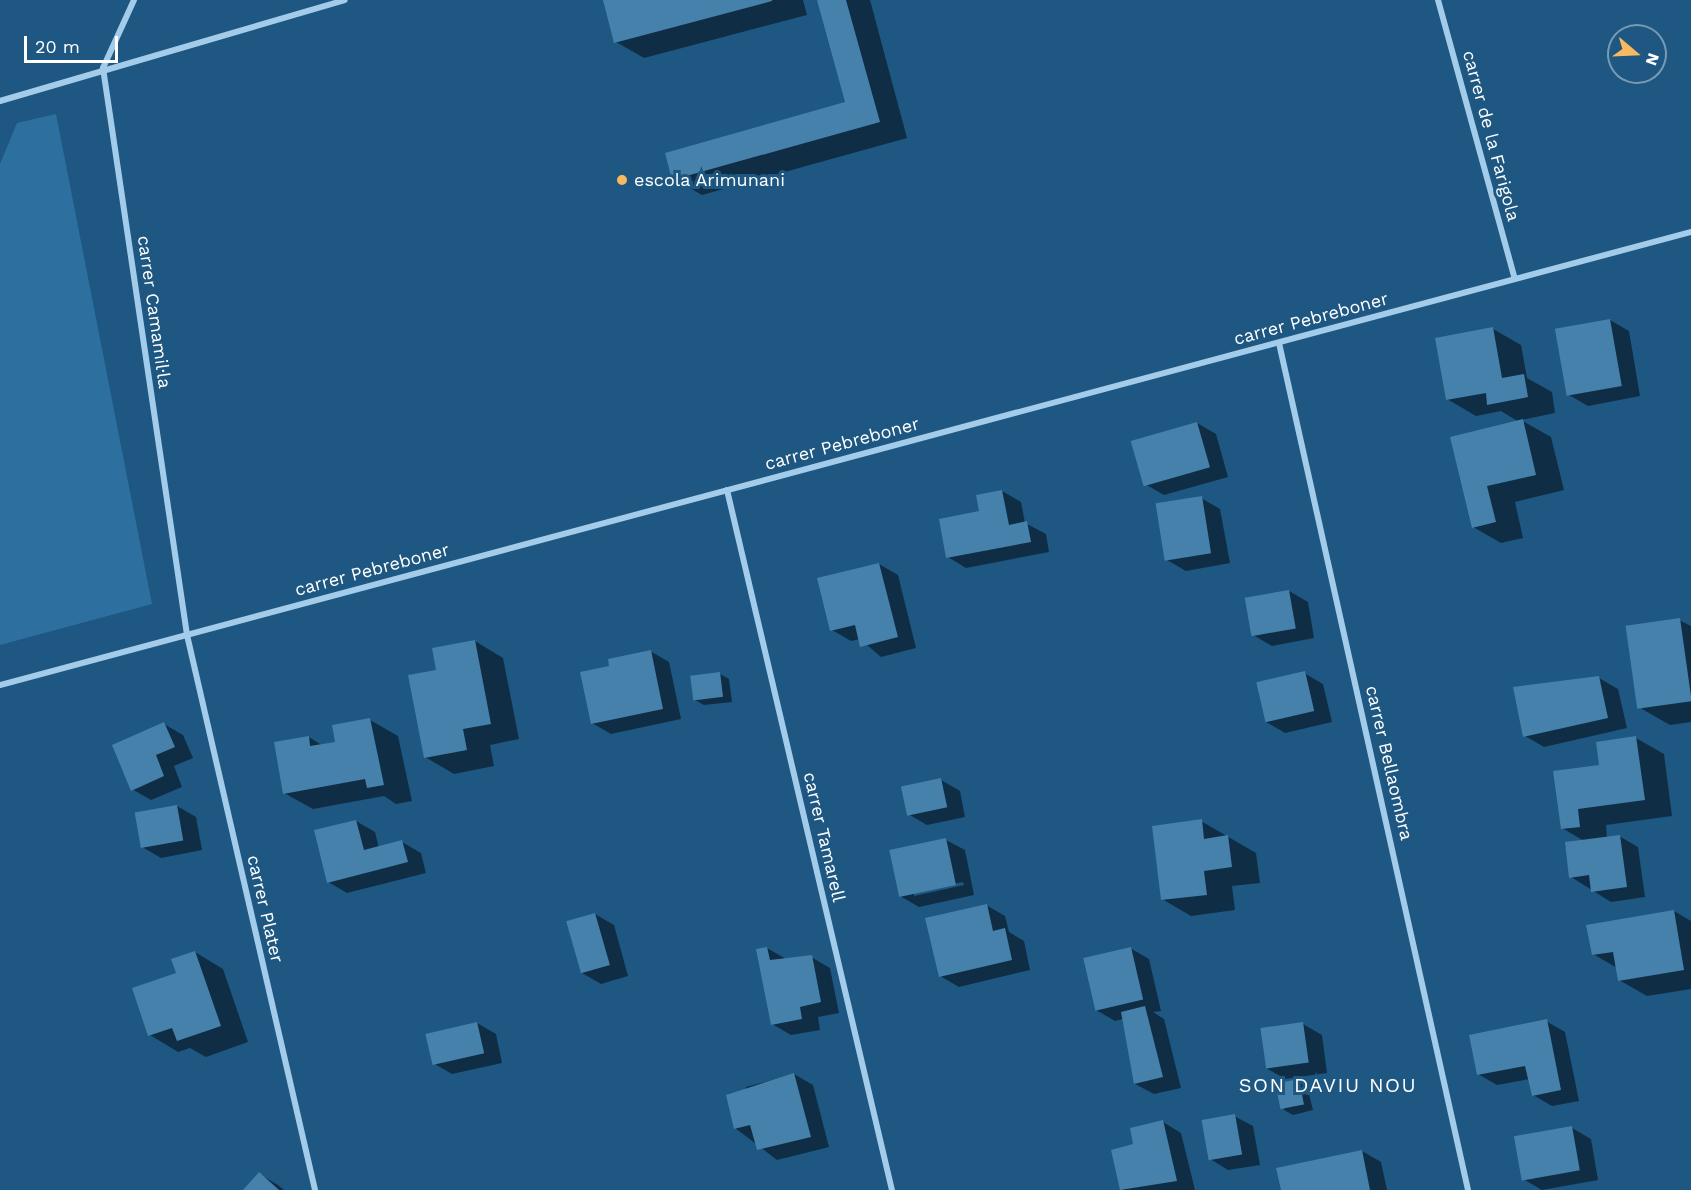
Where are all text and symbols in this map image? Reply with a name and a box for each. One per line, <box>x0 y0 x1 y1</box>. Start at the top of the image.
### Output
scale bar <box>27 24 122 62</box>
north arrow <box>1607 24 1667 84</box>
text: 20 m <box>35 36 80 57</box>
street label: carrer de la Farigola <box>1458 48 1524 224</box>
text: N <box>1642 51 1664 68</box>
place label: escola Arimunani <box>634 169 786 191</box>
marker: escola Arimunani <box>615 173 629 187</box>
street label: carrer Camamil·la <box>133 234 175 390</box>
street label: carrer Pebreboner <box>1231 288 1391 350</box>
street label: carrer Pebreboner <box>762 413 922 475</box>
street label: carrer Pebreboner <box>292 539 452 601</box>
street label: carrer Bellaombra <box>1361 683 1417 843</box>
street label: carrer Tamarell <box>798 769 850 905</box>
street label: carrer Plater <box>242 853 288 965</box>
district label: SON DAVIU NOU <box>1239 1073 1417 1097</box>

